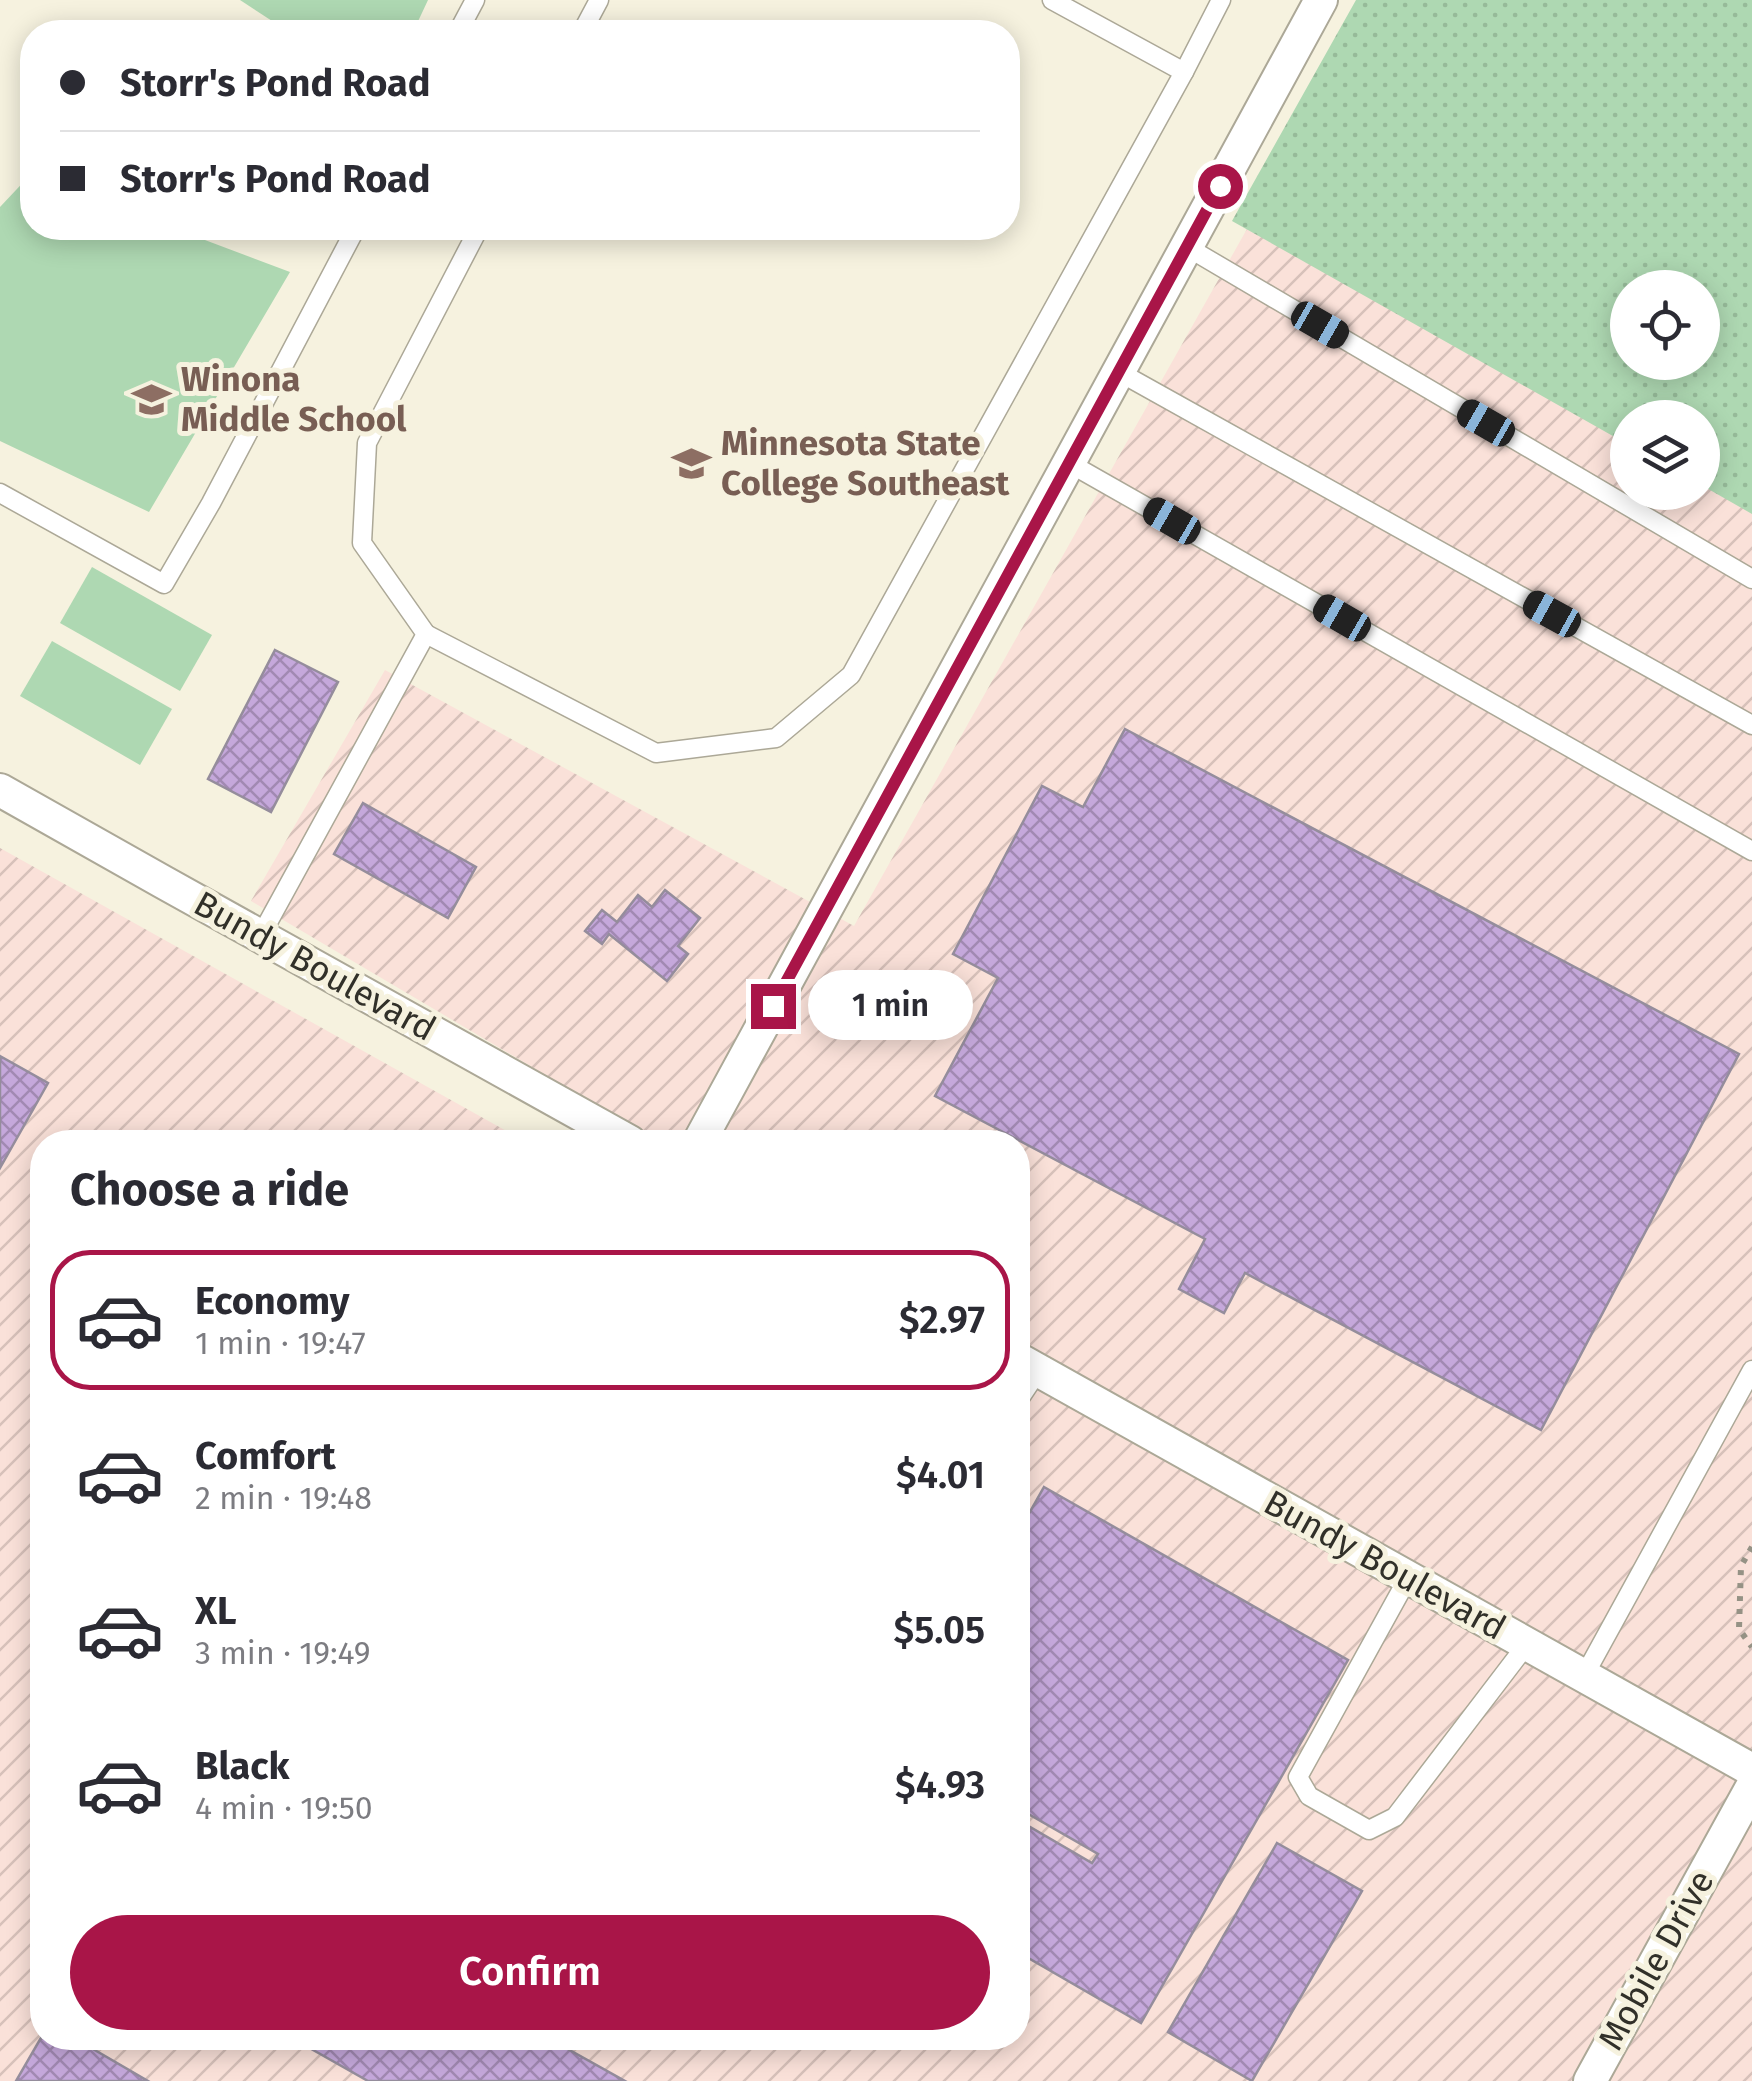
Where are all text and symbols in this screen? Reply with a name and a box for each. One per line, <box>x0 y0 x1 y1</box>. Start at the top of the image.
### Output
text: Storr's Pond Road <box>120 60 431 106</box>
text: Storr's Pond Road <box>120 156 431 202</box>
route start <box>1198 164 1243 209</box>
map controls <box>1610 270 1720 510</box>
button: locate <box>1610 270 1720 380</box>
car <box>1287 297 1353 353</box>
place label: Winona Middle School <box>181 358 407 440</box>
school or university icon: Winona Middle School <box>130 378 172 420</box>
car <box>1453 395 1519 451</box>
button: layers <box>1610 400 1720 510</box>
place label: Minnesota State College Southeast <box>721 422 1010 504</box>
school or university icon: Minnesota State College Southeast <box>670 442 712 484</box>
car <box>1139 493 1205 549</box>
car <box>1518 586 1586 642</box>
car <box>1309 590 1375 646</box>
street label: Bundy Boulevard <box>187 882 443 1050</box>
callout: 1 min <box>808 971 973 1041</box>
route end <box>751 984 796 1029</box>
text: 1 min <box>852 986 929 1024</box>
text: Choose a ride <box>70 1163 349 1217</box>
icon: car <box>75 1275 165 1365</box>
text: Economy <box>195 1278 350 1324</box>
text: $2.97 <box>899 1297 985 1343</box>
text: 1 min · 19:47 <box>195 1324 366 1362</box>
icon: car <box>75 1430 165 1520</box>
text: Comfort <box>195 1433 336 1479</box>
text: $4.01 <box>896 1452 985 1498</box>
text: 2 min · 19:48 <box>195 1479 372 1517</box>
street label: Bundy Boulevard <box>1257 1481 1513 1649</box>
icon: car <box>75 1585 165 1675</box>
text: XL <box>195 1588 237 1634</box>
text: $5.05 <box>894 1607 985 1653</box>
text: 3 min · 19:49 <box>195 1634 371 1672</box>
icon: car <box>75 1740 165 1830</box>
text: Black <box>195 1743 290 1789</box>
text: $4.93 <box>895 1762 985 1808</box>
text: 4 min · 19:50 <box>195 1789 373 1827</box>
street label: Mobile Drive <box>1589 1863 1723 2057</box>
button: Confirm <box>70 1915 990 2030</box>

